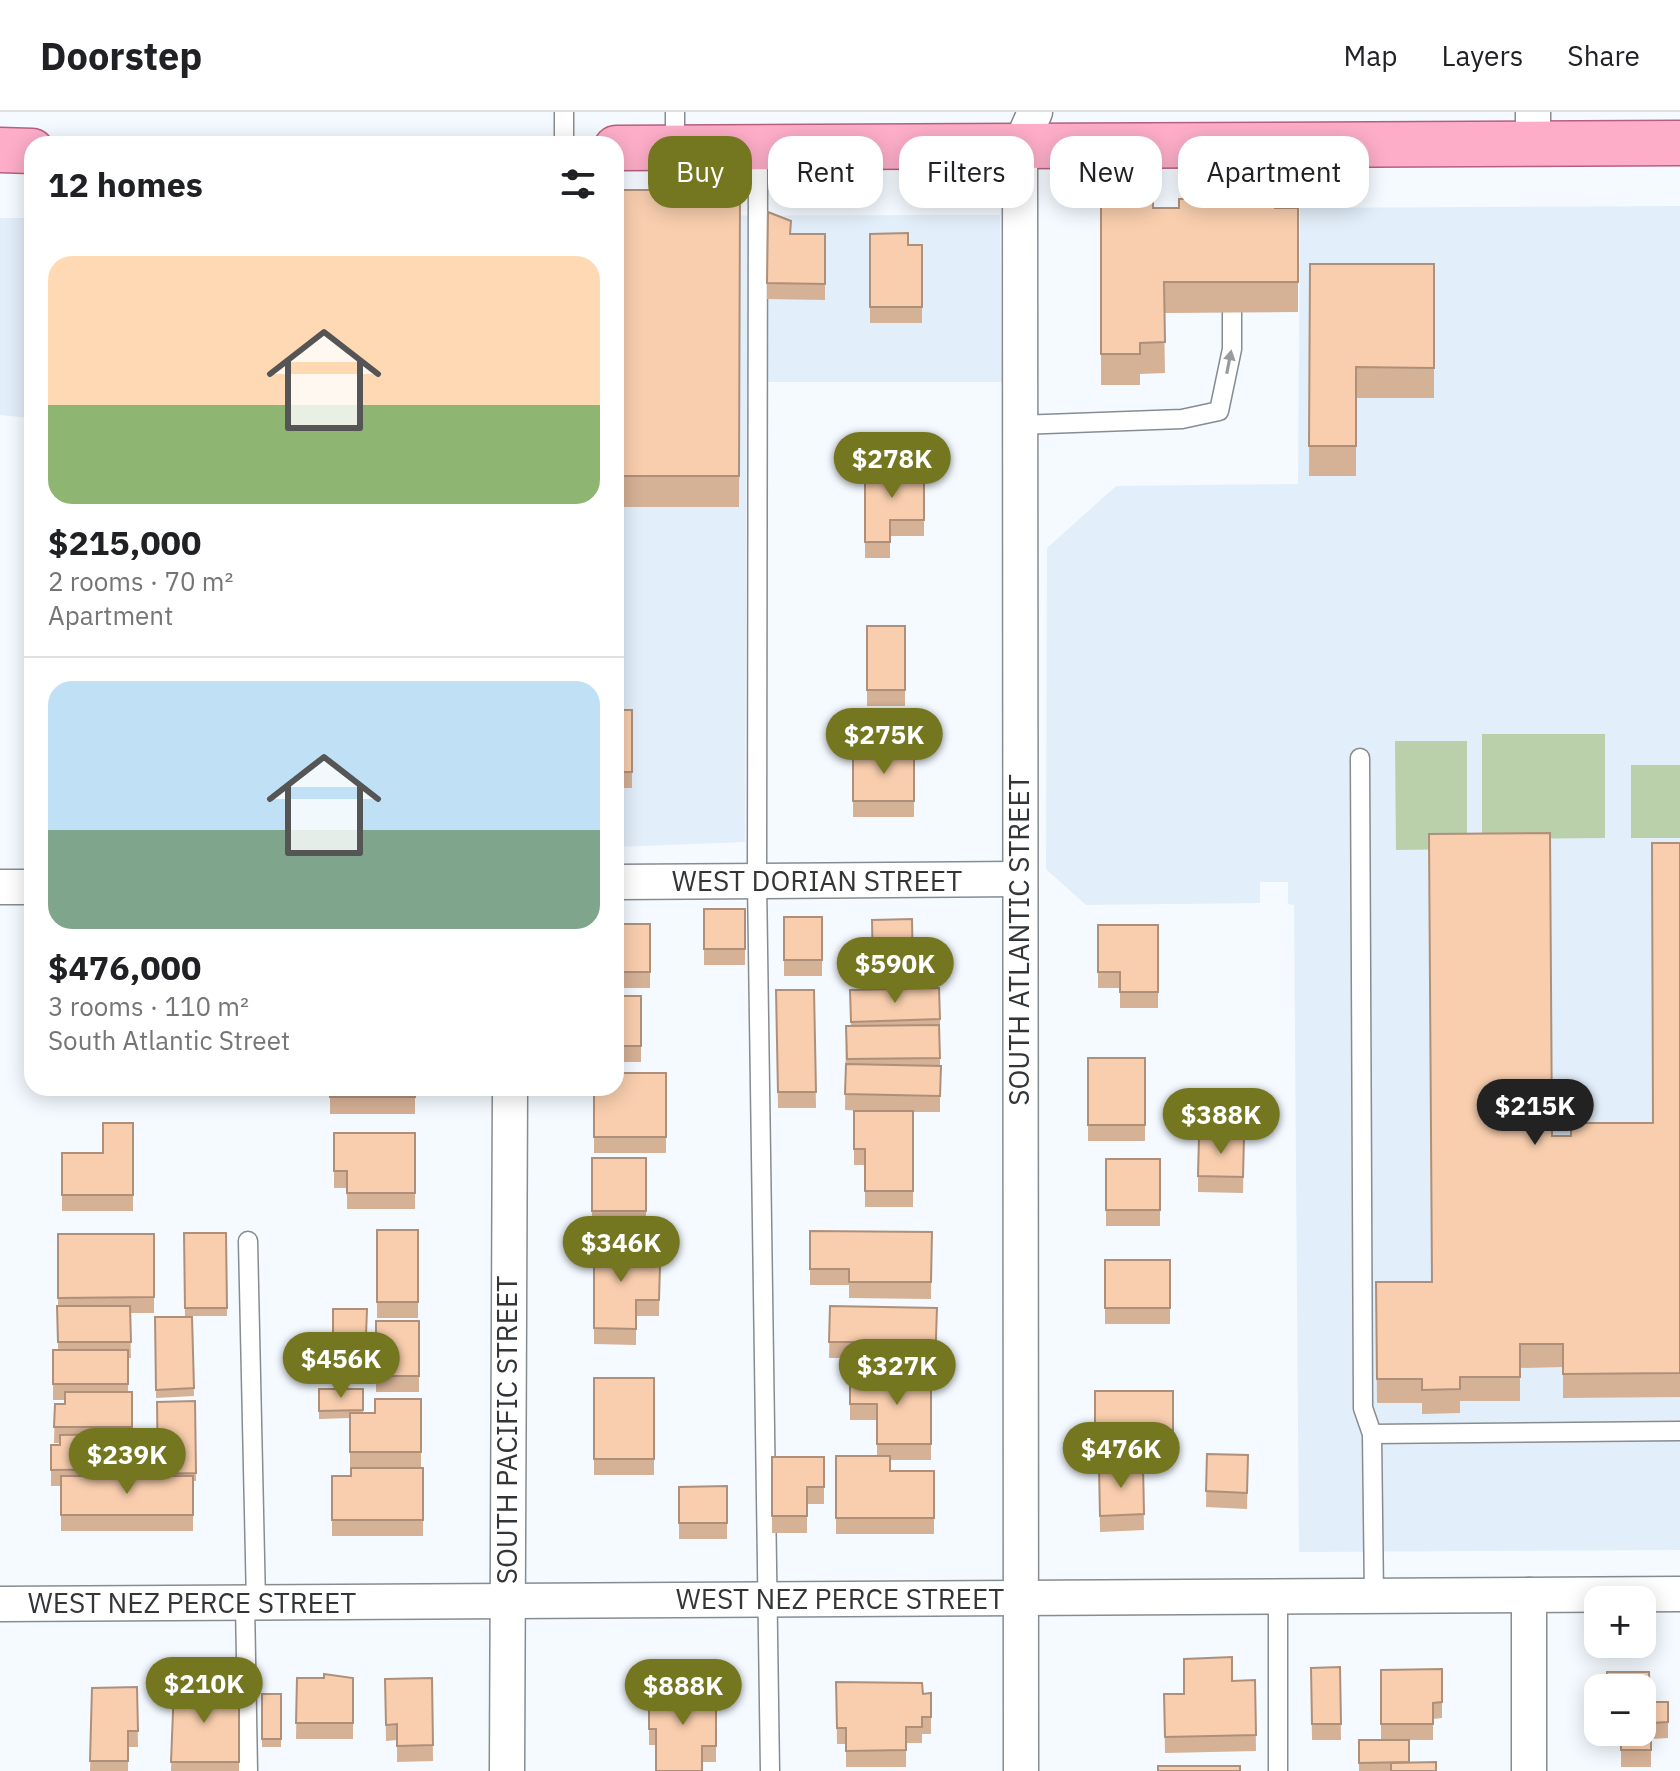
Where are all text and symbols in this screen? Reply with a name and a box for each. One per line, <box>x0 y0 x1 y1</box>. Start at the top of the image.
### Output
text: Doorstep <box>40 31 202 80</box>
text: Map <box>1343 37 1397 74</box>
text: Layers <box>1441 37 1523 74</box>
text: Share <box>1567 37 1640 74</box>
chip: Buy <box>648 136 752 208</box>
chip: Rent <box>768 136 883 208</box>
chip: Filters <box>899 136 1034 208</box>
chip: New <box>1050 136 1162 208</box>
chip: Apartment <box>1178 136 1369 208</box>
text: 12 homes <box>48 162 203 206</box>
icon: filters <box>556 162 600 206</box>
icon: home <box>252 308 396 452</box>
one-way arrow <box>1223 350 1236 375</box>
pin: $278K <box>836 432 948 500</box>
text: $278K <box>852 441 932 475</box>
text: $215,000 <box>48 520 201 564</box>
text: 2 rooms · 70 m² <box>48 564 233 598</box>
text: Apartment <box>48 598 173 632</box>
pin: $275K <box>828 708 940 776</box>
text: $275K <box>844 717 924 751</box>
icon: home <box>252 733 396 877</box>
street label: SOUTH ATLANTIC STREET <box>1000 774 1037 1106</box>
street label: WEST DORIAN STREET <box>672 862 962 899</box>
pin: $590K <box>839 937 951 1005</box>
text: $476,000 <box>48 945 201 989</box>
text: $590K <box>855 946 935 980</box>
text: 3 rooms · 110 m² <box>48 989 249 1023</box>
text: South Atlantic Street <box>48 1023 290 1057</box>
pin: $215K <box>1479 1079 1591 1147</box>
pin: $388K <box>1165 1088 1277 1156</box>
text: $215K <box>1495 1088 1575 1122</box>
text: $388K <box>1181 1097 1261 1131</box>
pin: $346K <box>565 1216 677 1284</box>
text: $346K <box>581 1225 661 1259</box>
street label: SOUTH PACIFIC STREET <box>488 1276 525 1584</box>
pin: $456K <box>285 1332 397 1400</box>
pin: $327K <box>841 1339 953 1407</box>
text: $456K <box>301 1341 381 1375</box>
text: $327K <box>857 1348 937 1382</box>
pin: $476K <box>1065 1422 1177 1490</box>
pin: $239K <box>71 1428 183 1496</box>
text: $476K <box>1081 1431 1161 1465</box>
text: $239K <box>87 1437 167 1471</box>
street label: WEST NEZ PERCE STREET <box>676 1580 1004 1617</box>
street label: WEST NEZ PERCE STREET <box>28 1584 356 1621</box>
map controls <box>1584 1586 1656 1746</box>
button: + <box>1584 1586 1656 1658</box>
pin: $210K <box>148 1657 260 1725</box>
pin: $888K <box>627 1659 739 1727</box>
text: $210K <box>164 1666 244 1700</box>
text: $888K <box>643 1668 723 1702</box>
button: − <box>1584 1674 1656 1746</box>

